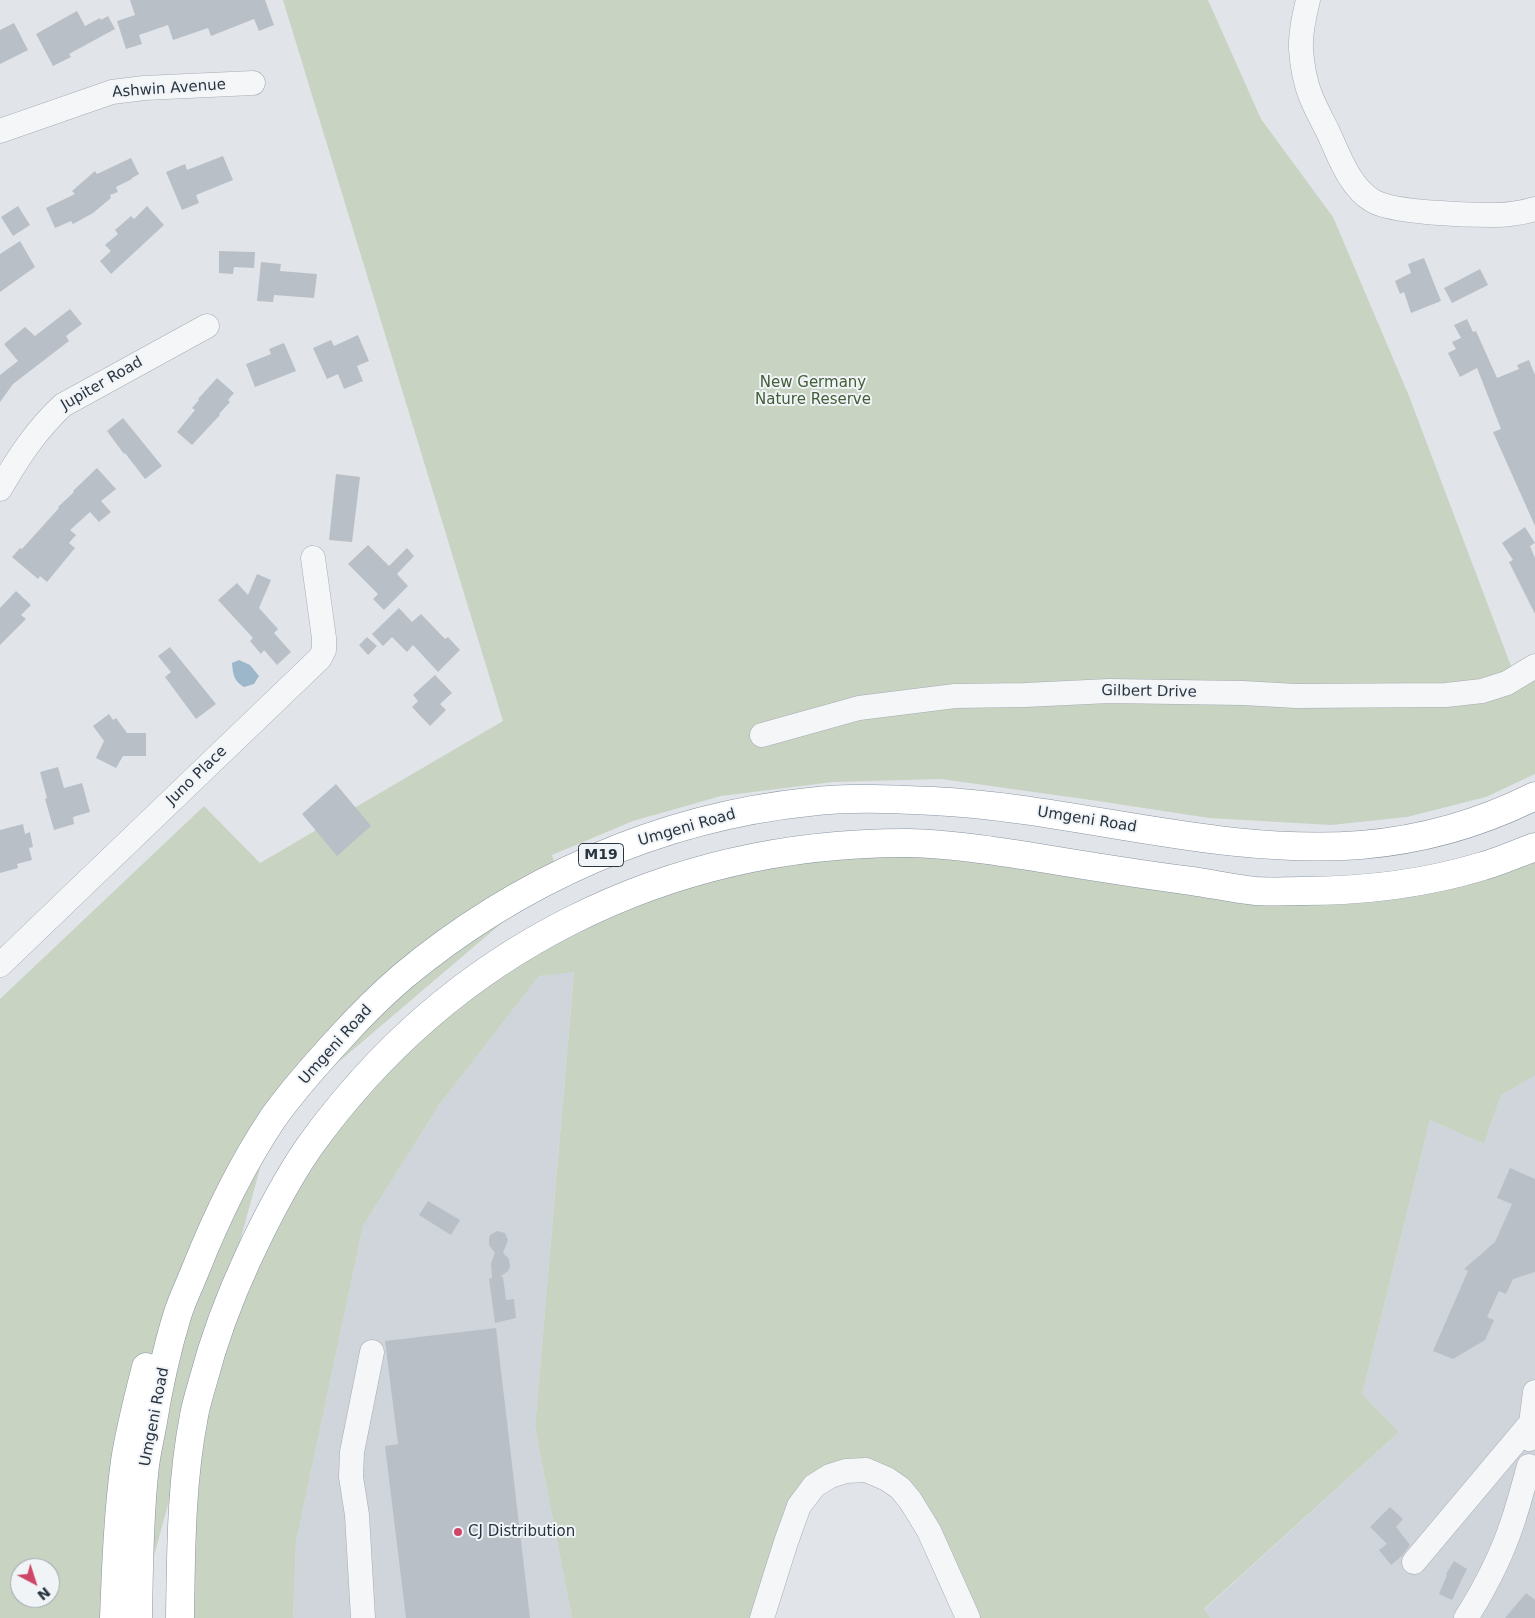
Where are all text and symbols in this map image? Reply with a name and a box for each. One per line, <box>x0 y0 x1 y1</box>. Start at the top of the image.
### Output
street label: Ashwin Avenue <box>111 76 227 102</box>
street label: Jupiter Road <box>58 353 146 415</box>
park label: New Germany Nature Reserve <box>755 374 871 409</box>
street label: Gilbert Drive <box>1101 682 1197 702</box>
street label: Juno Place <box>163 743 231 809</box>
street label: Umgeni Road <box>1036 803 1138 837</box>
street label: Umgeni Road <box>636 806 738 850</box>
road number: M19 <box>578 844 624 866</box>
street label: Umgeni Road <box>296 1002 376 1088</box>
street label: Umgeni Road <box>137 1366 173 1468</box>
place label: CJ Distribution <box>468 1523 575 1541</box>
marker: CJ Distribution <box>452 1526 464 1538</box>
north arrow <box>10 1558 60 1608</box>
text: N <box>34 1584 54 1604</box>

